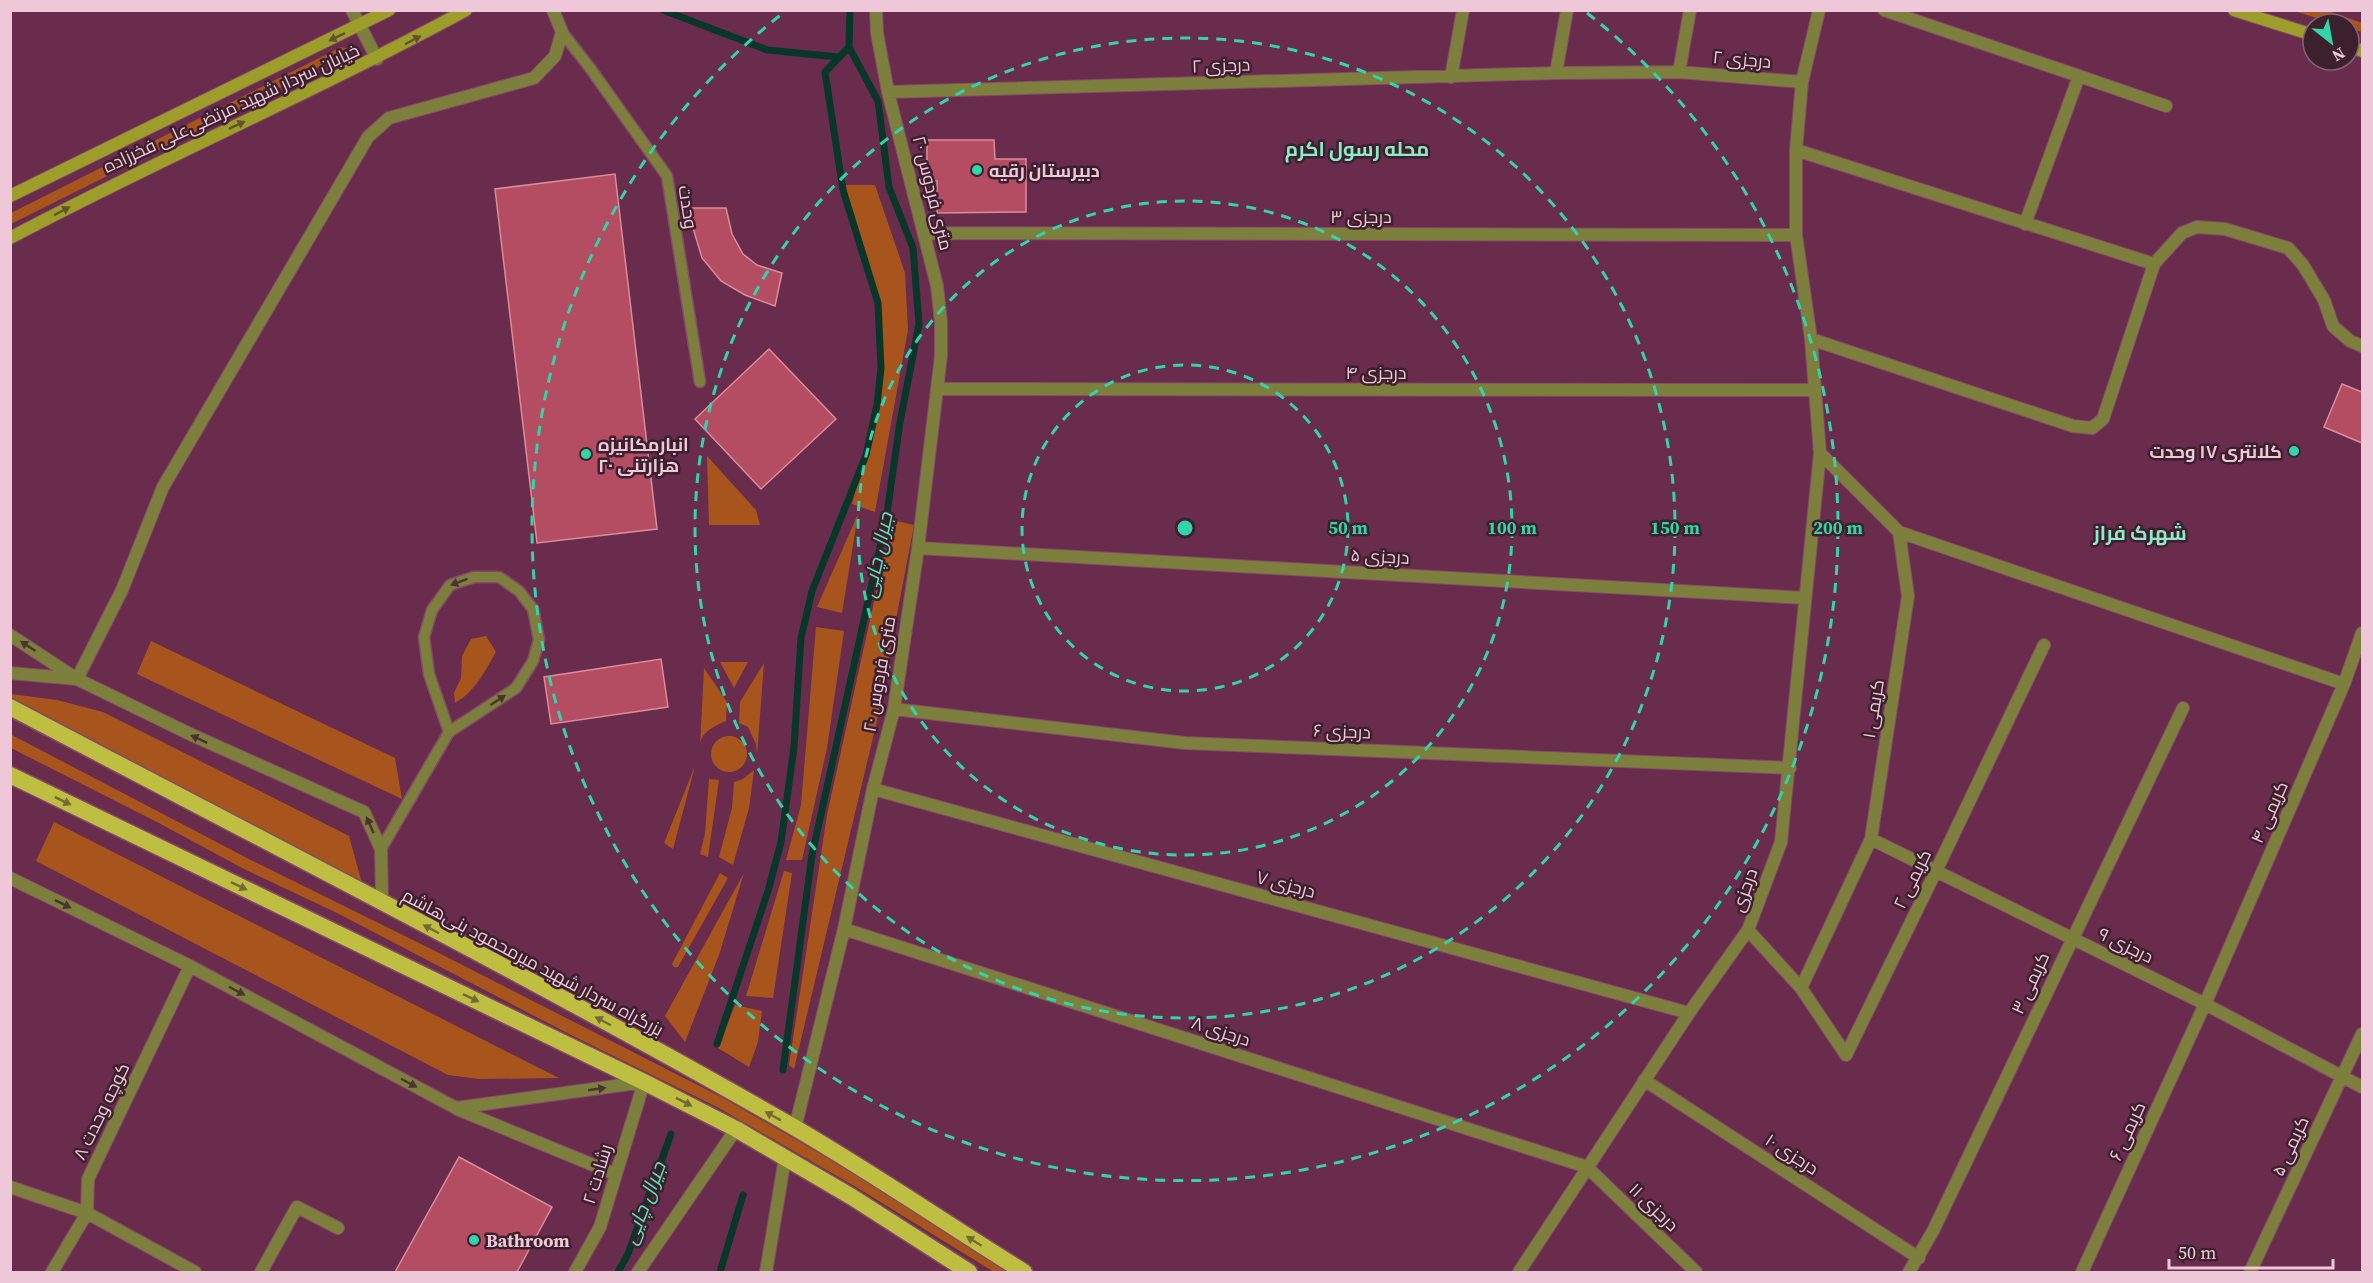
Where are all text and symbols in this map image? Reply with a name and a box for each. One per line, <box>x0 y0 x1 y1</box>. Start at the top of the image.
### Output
north arrow <box>2301 12 2361 72</box>
one-way arrow <box>329 32 346 42</box>
one-way arrow <box>404 35 421 45</box>
street label: خیابان سردار شهید مرتضی‌علی فخرزاده <box>99 37 363 179</box>
text: N <box>2328 42 2349 67</box>
street label: درجزی ۲ <box>1712 44 1772 74</box>
street label: درجزی ۲ <box>1191 51 1251 79</box>
one-way arrow <box>229 121 246 130</box>
street label: ۲۰ متری فردوس <box>907 133 959 253</box>
district label: محله رسول اکرم <box>1285 135 1429 163</box>
place label: دبیرستان رقیه <box>989 158 1100 183</box>
marker: دبیرستان رقیه <box>970 163 984 177</box>
street label: وحدت <box>672 183 704 231</box>
street label: درجزی ۳ <box>1330 204 1392 229</box>
one-way arrow <box>54 206 71 216</box>
street label: درجزی ۴ <box>1345 360 1407 385</box>
place label: انبارمکانیزه ۲۰ هزارتنی <box>598 432 689 478</box>
place label: کلانتری ۱۷ وحدت <box>2150 439 2282 464</box>
marker: کلانتری ۱۷ وحدت <box>2287 444 2301 458</box>
marker: انبارمکانیزه ۲۰ هزارتنی <box>579 447 593 461</box>
water label: جیرال چایی <box>854 509 900 600</box>
text: 50 m <box>1328 515 1368 540</box>
text: 100 m <box>1487 515 1537 540</box>
text: 150 m <box>1650 515 1700 540</box>
text: 200 m <box>1813 515 1863 540</box>
centre of rings <box>1175 518 1195 538</box>
district label: شهرک فراز <box>2092 519 2187 547</box>
street label: درجزی ۵ <box>1350 542 1410 570</box>
one-way arrow <box>450 577 468 587</box>
street label: ۲۰ متری فردوس <box>856 614 902 734</box>
one-way arrow <box>20 641 36 652</box>
street label: کریمی ۱ <box>1856 678 1890 740</box>
one-way arrow <box>490 695 506 706</box>
street label: درجزی ۶ <box>1313 717 1371 745</box>
one-way arrow <box>191 734 208 743</box>
street label: کریمی ۴ <box>2244 777 2294 847</box>
one-way arrow <box>55 796 72 805</box>
one-way arrow <box>365 816 375 834</box>
street label: کریمی ۲ <box>1887 845 1937 913</box>
street label: درجزی ۷ <box>1254 864 1318 904</box>
street label: درجزی <box>1725 865 1763 915</box>
one-way arrow <box>230 881 247 890</box>
street label: بزرگراه سردار شهید میرمحمود بنی‌هاشم <box>398 882 668 1042</box>
one-way arrow <box>55 899 72 908</box>
street label: درجزی ۹ <box>2094 921 2158 969</box>
one-way arrow <box>422 924 439 934</box>
street label: کریمی ۳ <box>2005 948 2055 1018</box>
one-way arrow <box>229 986 246 996</box>
one-way arrow <box>462 994 479 1003</box>
street label: درجزی ۸ <box>1188 1010 1254 1052</box>
one-way arrow <box>594 1016 611 1026</box>
street label: کوچه وحدت ۸ <box>67 1058 135 1164</box>
one-way arrow <box>401 1078 418 1088</box>
one-way arrow <box>587 1084 606 1093</box>
street label: کریمی ۶ <box>2103 1097 2151 1165</box>
one-way arrow <box>675 1098 692 1107</box>
one-way arrow <box>764 1111 781 1121</box>
street label: کریمی ۵ <box>2265 1112 2315 1180</box>
street label: درجزی ۱۰ <box>1760 1127 1824 1181</box>
street label: رشادت ۲ <box>576 1141 618 1207</box>
water label: جیرال چایی <box>615 1157 673 1248</box>
street label: درجزی ۱۱ <box>1624 1177 1684 1237</box>
place label: Bathroom <box>486 1228 570 1253</box>
scale bar <box>2169 1232 2332 1270</box>
marker: Bathroom <box>467 1233 481 1247</box>
one-way arrow <box>966 1236 982 1247</box>
text: 50 m <box>2178 1240 2216 1265</box>

